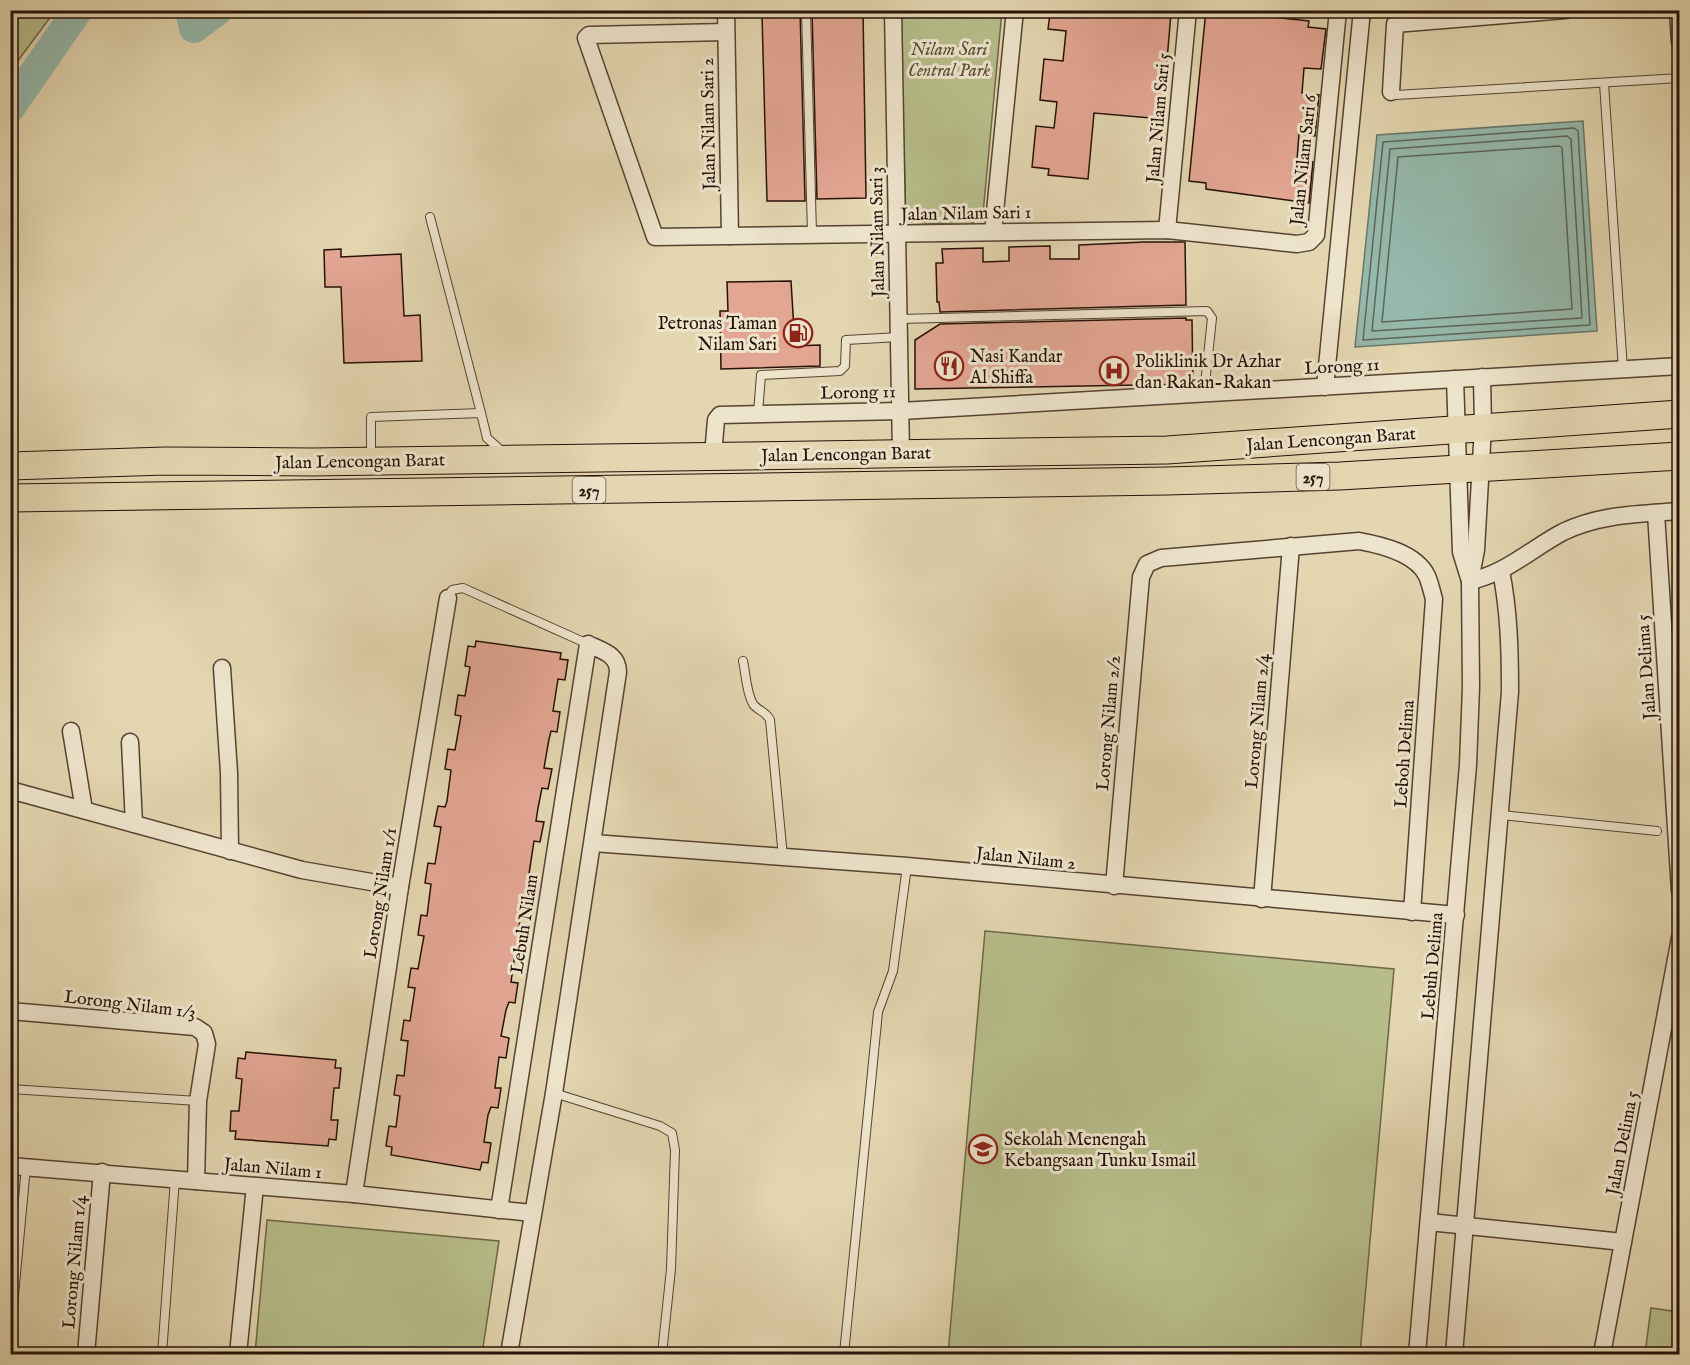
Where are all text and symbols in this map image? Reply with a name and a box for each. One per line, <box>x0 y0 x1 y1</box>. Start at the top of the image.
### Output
park label: Nilam Sari Central Park <box>908 39 990 83</box>
street label: Jalan Nilam Sari 5 <box>1142 52 1177 186</box>
street label: Jalan Nilam Sari 2 <box>697 58 722 192</box>
street label: Jalan Nilam Sari 6 <box>1286 93 1323 229</box>
street label: Jalan Nilam Sari 3 <box>866 166 891 300</box>
street label: Jalan Nilam Sari 1 <box>898 202 1032 227</box>
place label: Petronas Taman Nilam Sari <box>658 313 777 357</box>
fuel station icon: Petronas Taman Nilam Sari <box>782 317 814 349</box>
place label: Nasi Kandar Al Shiffa <box>969 346 1063 390</box>
restaurant icon: Nasi Kandar Al Shiffa <box>933 350 965 382</box>
place label: Poliklinik Dr Azhar dan Rakan-Rakan <box>1135 351 1282 395</box>
street label: Lorong 11 <box>1304 354 1380 381</box>
hospital icon: Poliklinik Dr Azhar dan Rakan-Rakan <box>1098 355 1130 387</box>
street label: Lorong 11 <box>820 381 896 406</box>
street label: Jalan Lencongan Barat <box>1244 423 1417 458</box>
street label: Jalan Lencongan Barat <box>759 443 931 469</box>
street label: Jalan Lencongan Barat <box>273 450 445 476</box>
road number: 257 <box>1296 464 1330 490</box>
road number: 257 <box>572 477 606 503</box>
street label: Jalan Delima 5 <box>1632 613 1663 722</box>
street label: Lorong Nilam 2/4 <box>1241 652 1276 790</box>
street label: Lorong Nilam 2/2 <box>1092 654 1127 792</box>
street label: Leboh Delima <box>1390 699 1421 809</box>
street label: Lorong Nilam 1/1 <box>360 826 403 960</box>
street label: Jalan Nilam 2 <box>973 843 1077 876</box>
street label: Lebuh Nilam <box>506 873 545 976</box>
street label: Lebuh Delima <box>1417 911 1450 1021</box>
street label: Lorong Nilam 1/3 <box>63 986 197 1025</box>
street label: Jalan Delima 5 <box>1602 1089 1645 1199</box>
place label: Sekolah Menengah Kebangsaan Tunku Ismail <box>1004 1129 1196 1173</box>
school or university icon: Sekolah Menengah Kebangsaan Tunku Ismail <box>967 1133 999 1165</box>
street label: Jalan Nilam 1 <box>221 1154 323 1185</box>
street label: Lorong Nilam 1/4 <box>58 1194 93 1330</box>

